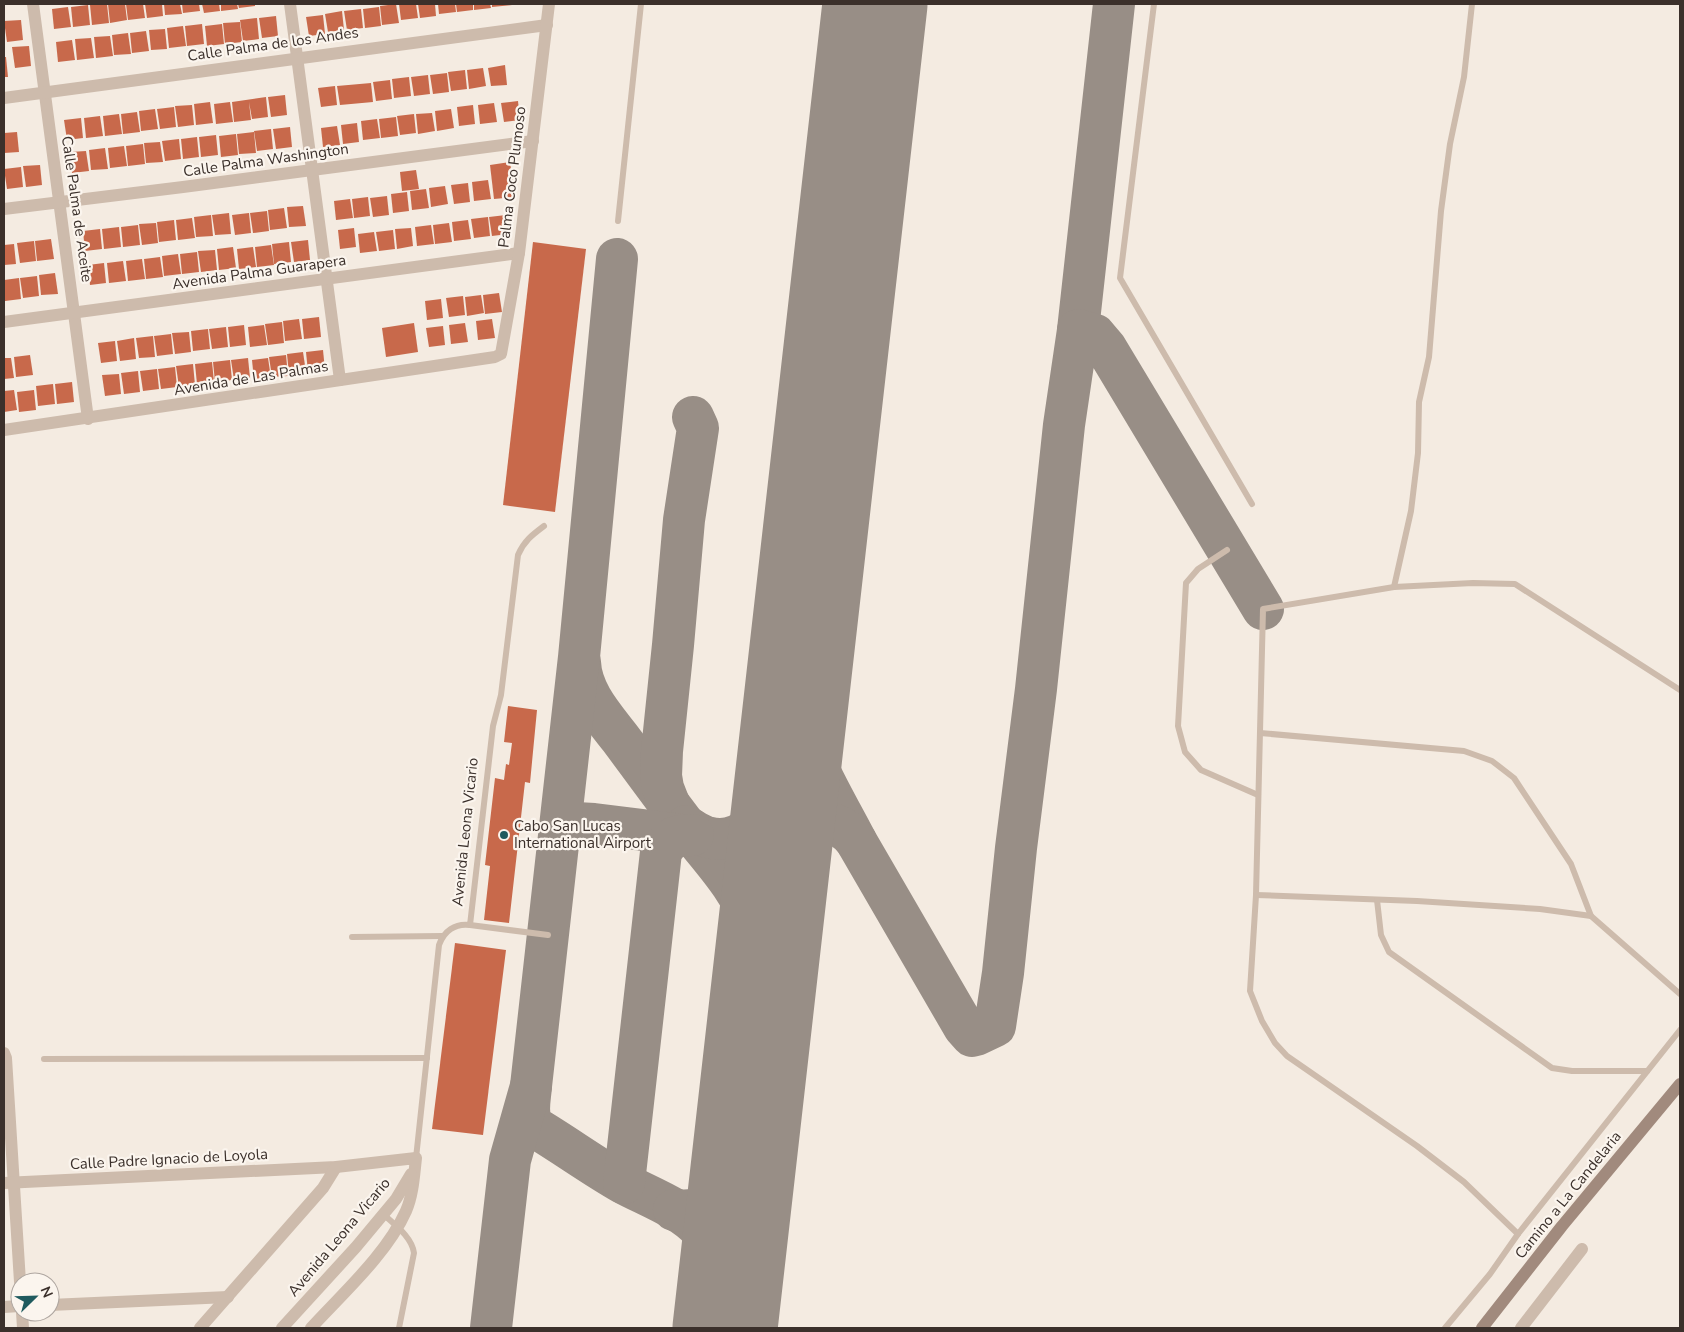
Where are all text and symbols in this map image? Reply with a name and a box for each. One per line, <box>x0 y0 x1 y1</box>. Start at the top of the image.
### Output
street label: Calle Palma de los Andes <box>186 22 360 66</box>
street label: Palma Coco Plumoso <box>493 105 531 249</box>
street label: Calle Palma de Aceite <box>57 135 97 283</box>
street label: Calle Palma Washington <box>182 138 350 182</box>
street label: Avenida Palma Guarapera <box>171 250 347 294</box>
street label: Avenida de Las Palmas <box>172 356 330 400</box>
street label: Avenida Leona Vicario <box>447 757 483 907</box>
place label: Cabo San Lucas International Airport <box>514 816 652 853</box>
marker: Cabo San Lucas International Airport <box>498 829 510 841</box>
street label: Camino a La Candelaria <box>1510 1127 1626 1263</box>
street label: Calle Padre Ignacio de Loyola <box>69 1144 269 1174</box>
street label: Avenida Leona Vicario <box>283 1173 395 1301</box>
north arrow <box>10 1272 60 1322</box>
text: N <box>36 1284 57 1301</box>

